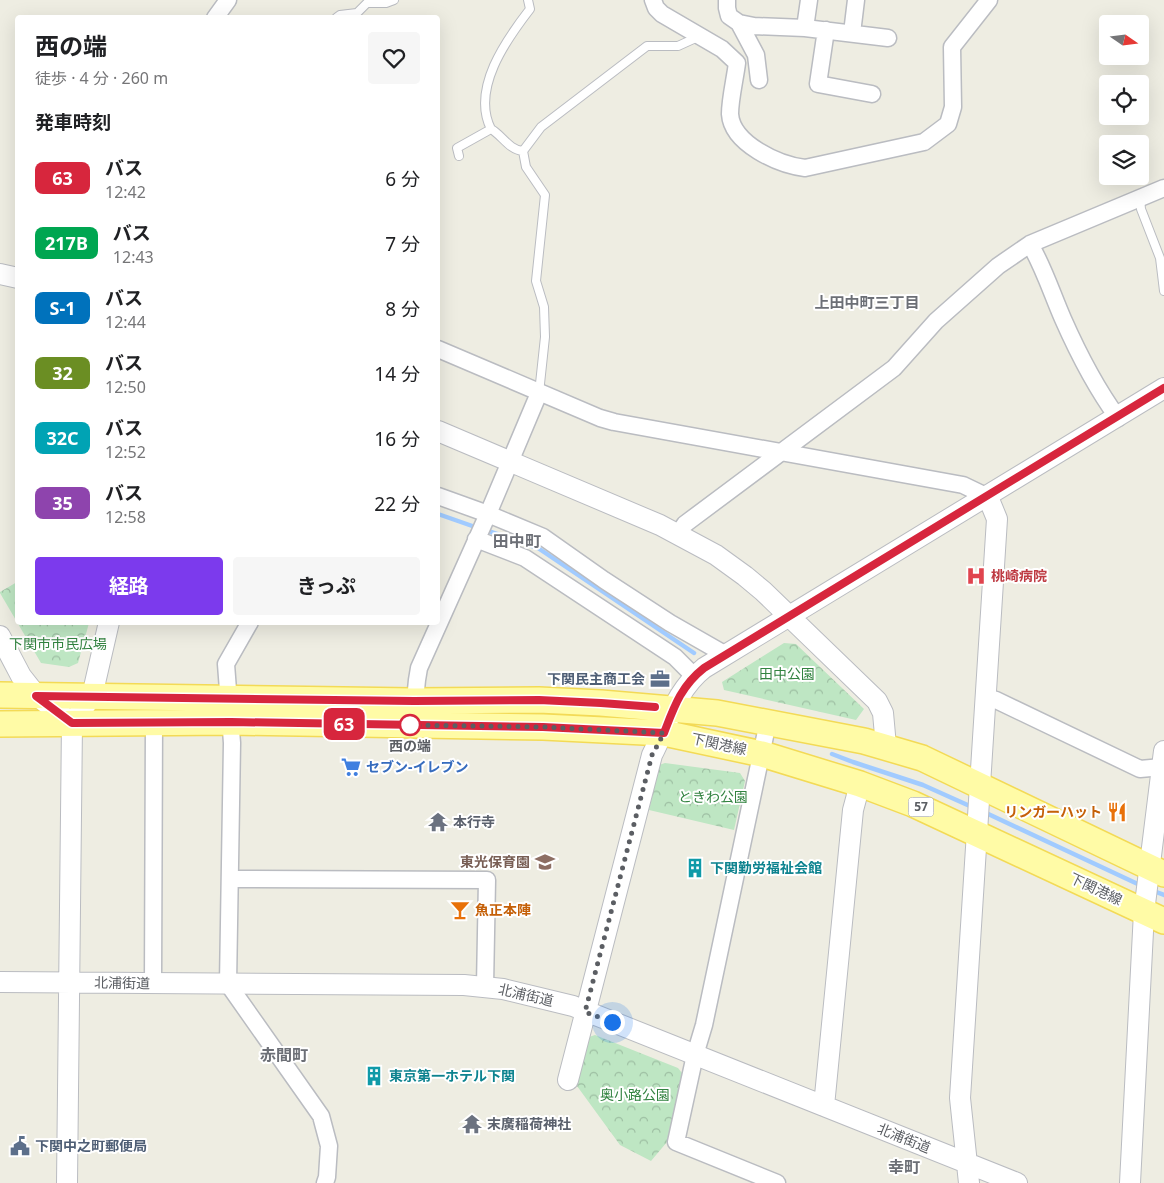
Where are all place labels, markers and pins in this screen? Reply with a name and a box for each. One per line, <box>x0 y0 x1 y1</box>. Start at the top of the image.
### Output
hospital icon: 桃崎病院 <box>965 565 987 587</box>
place label: 桃崎病院 <box>991 566 1047 585</box>
office icon: 下関民主商工会 <box>649 668 671 690</box>
place label: 下関民主商工会 <box>547 669 645 688</box>
marker: 西の端 <box>399 714 421 736</box>
place label: 西の端 <box>389 736 431 755</box>
supermarket icon: セブン-イレブン <box>340 756 362 778</box>
place label: セブン-イレブン <box>366 757 468 776</box>
restaurant icon: リンガーハット <box>1106 801 1128 823</box>
place label: リンガーハット <box>1004 802 1102 821</box>
temple icon: 本行寺 <box>427 811 449 833</box>
place label: 本行寺 <box>453 812 495 831</box>
school or university icon: 東光保育園 <box>534 851 556 873</box>
place label: 東光保育園 <box>460 852 530 871</box>
building icon: 下関勤労福祉会館 <box>684 857 706 879</box>
place label: 下関勤労福祉会館 <box>710 858 822 877</box>
bar icon: 魚正本陣 <box>449 899 471 921</box>
place label: 魚正本陣 <box>475 900 531 919</box>
building icon: 東京第一ホテル下関 <box>363 1065 385 1087</box>
place label: 東京第一ホテル下関 <box>389 1066 515 1085</box>
temple icon: 末廣稲荷神社 <box>461 1113 483 1135</box>
place label: 末廣稲荷神社 <box>487 1114 571 1133</box>
public building icon: 下関中之町郵便局 <box>9 1135 31 1157</box>
place label: 下関中之町郵便局 <box>35 1136 147 1155</box>

